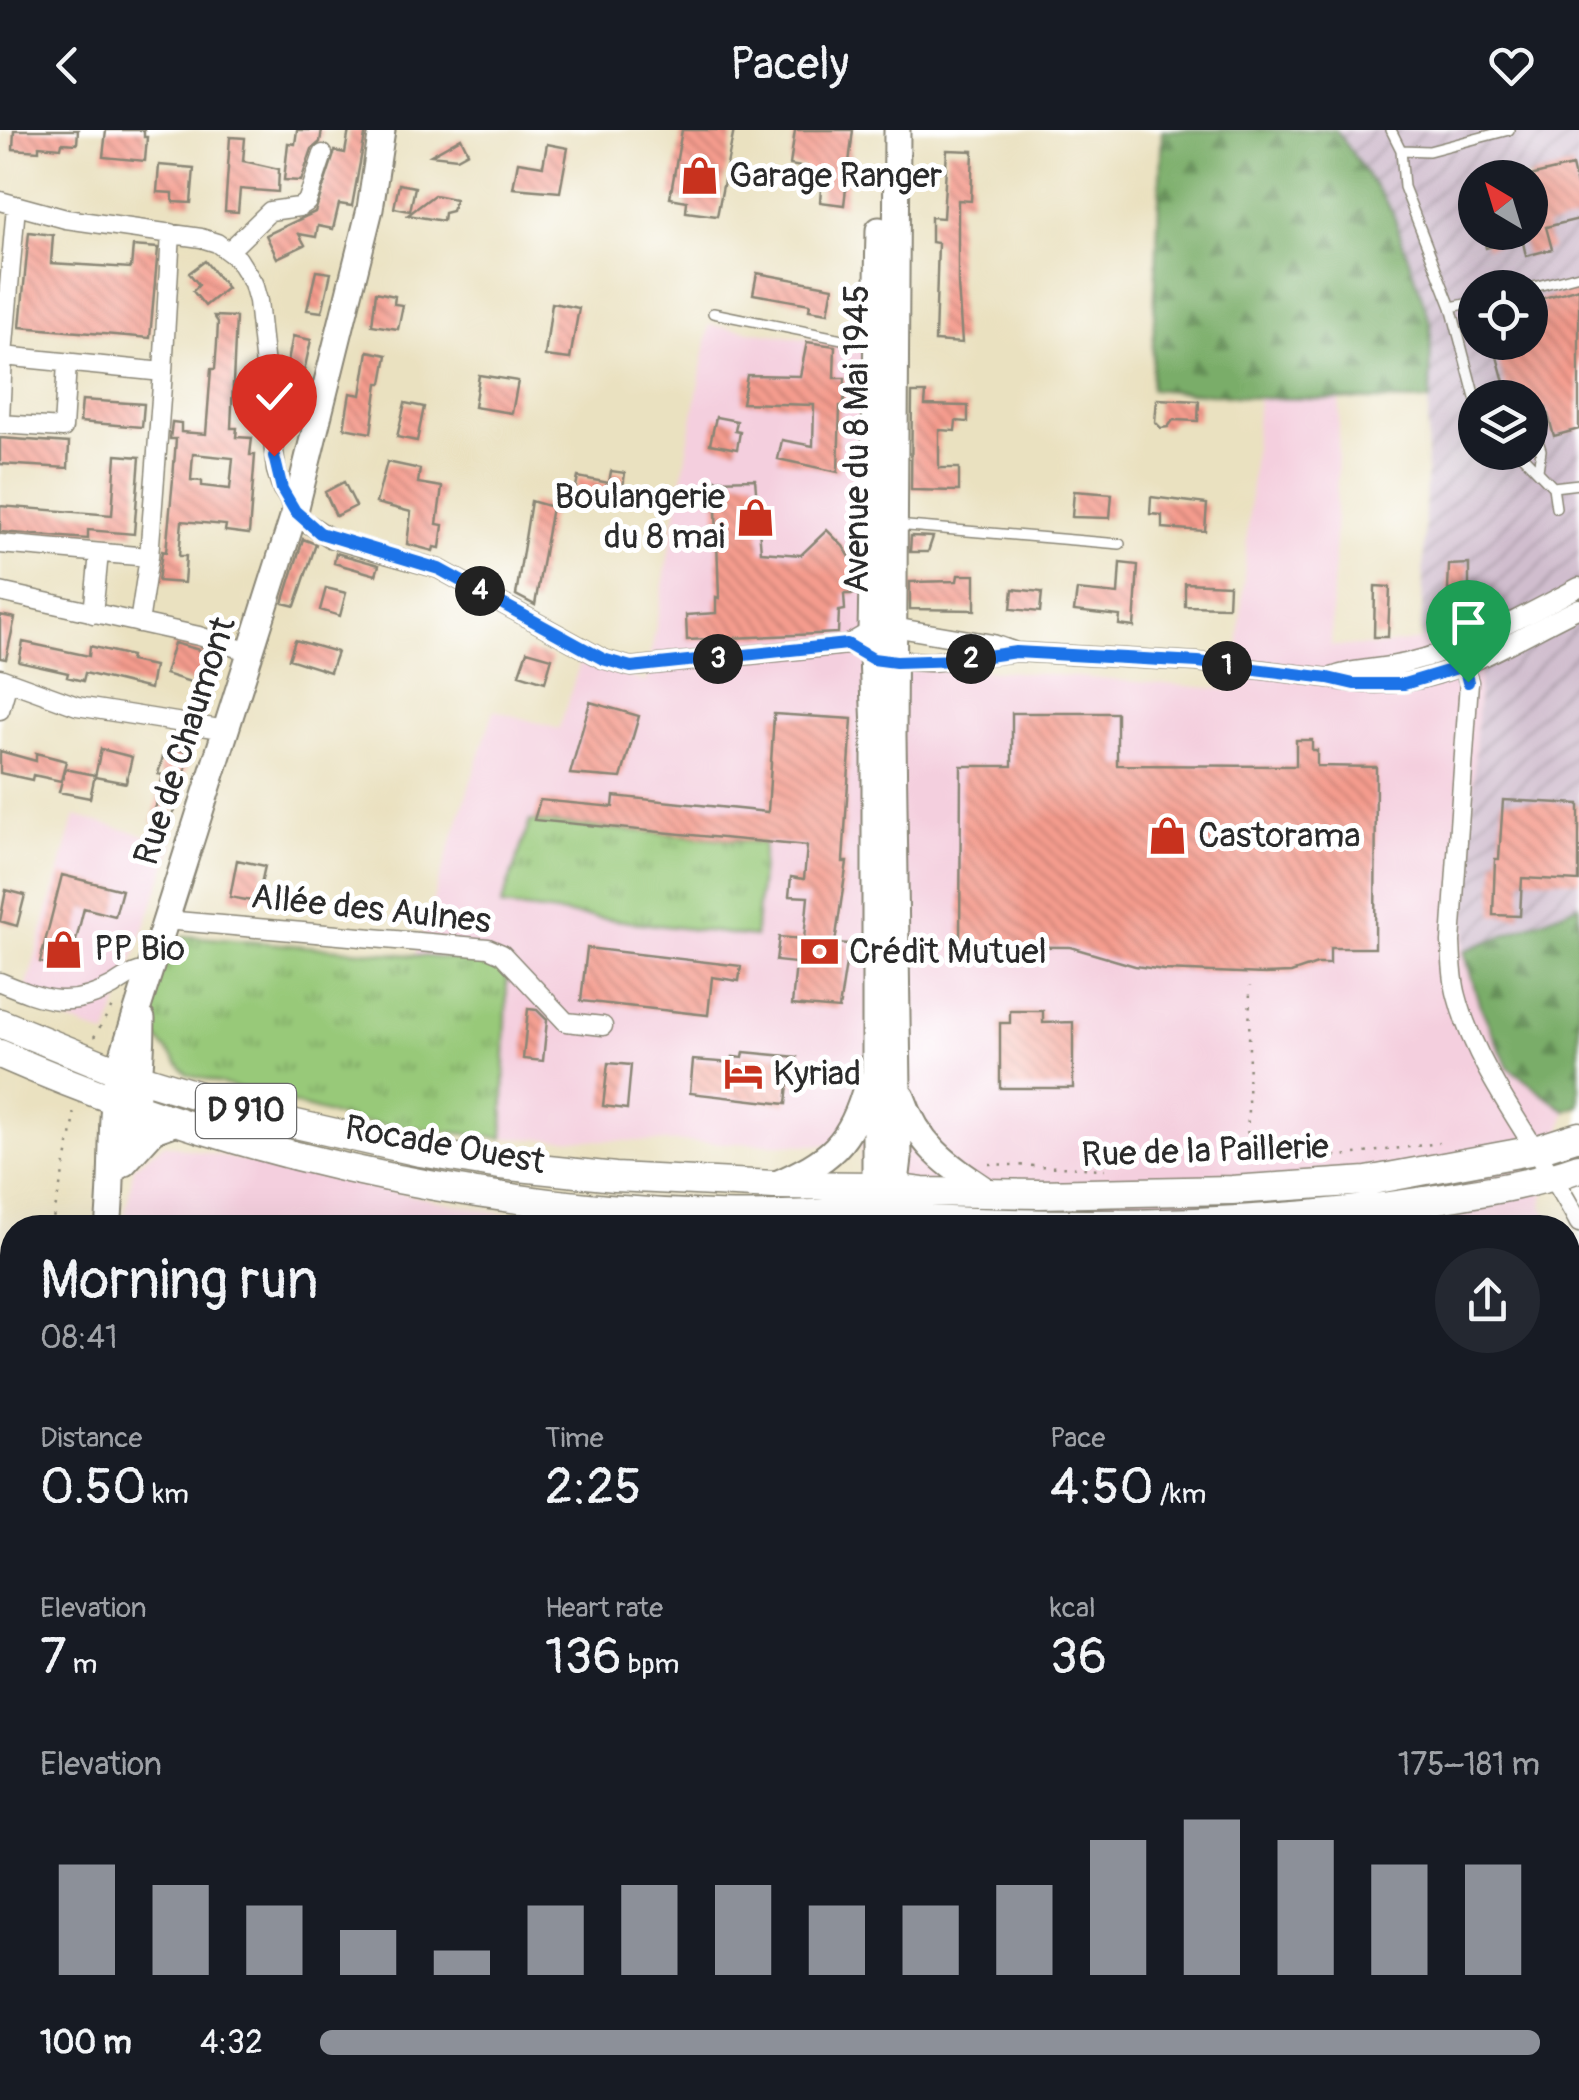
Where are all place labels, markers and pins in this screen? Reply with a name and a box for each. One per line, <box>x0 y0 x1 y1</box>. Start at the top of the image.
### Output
place label: Garage Ranger <box>729 154 943 198</box>
shop icon: Garage Ranger <box>678 155 720 197</box>
pin <box>232 354 317 457</box>
place label: Boulangerie du 8 mai <box>555 475 725 559</box>
shop icon: Boulangerie du 8 mai <box>734 496 776 538</box>
pin: 4 <box>455 566 505 616</box>
pin <box>1426 580 1511 683</box>
pin: 3 <box>693 634 743 684</box>
pin: 2 <box>946 634 996 684</box>
pin: 1 <box>1202 641 1252 691</box>
place label: Castorama <box>1198 814 1361 858</box>
shop icon: Castorama <box>1147 815 1189 857</box>
place label: PP Bio <box>94 927 185 971</box>
shop icon: PP Bio <box>43 928 85 970</box>
place label: Crédit Mutuel <box>849 930 1047 974</box>
bank icon: Crédit Mutuel <box>798 931 840 973</box>
place label: Kyriad <box>773 1052 861 1096</box>
hotel icon: Kyriad <box>722 1053 764 1095</box>

